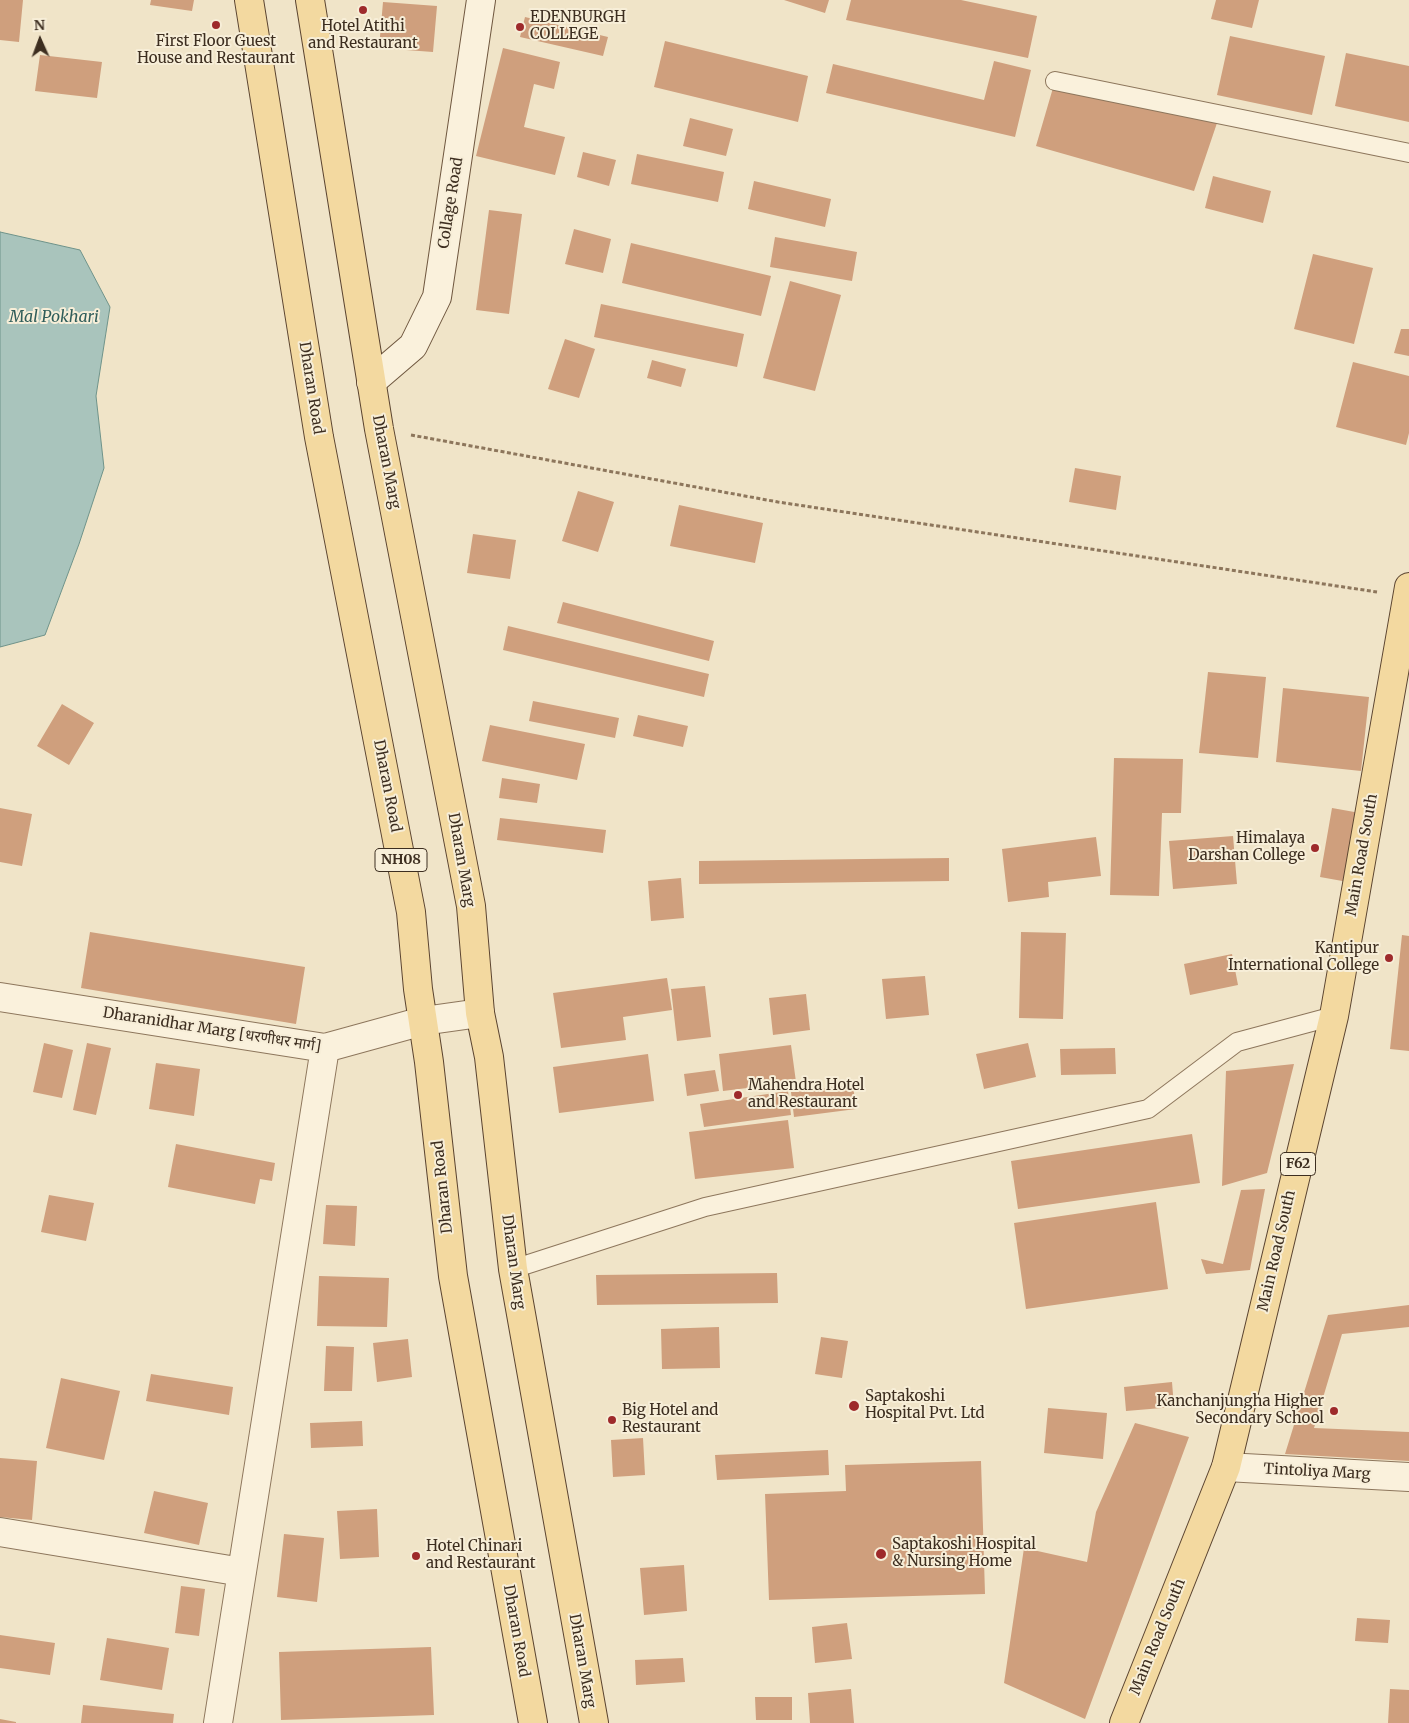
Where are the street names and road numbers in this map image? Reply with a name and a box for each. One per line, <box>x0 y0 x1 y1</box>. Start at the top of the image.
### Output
street label: Collage Road <box>435 156 467 250</box>
street label: Dharan Road <box>295 340 327 436</box>
street label: Dharan Marg <box>368 413 404 511</box>
street label: Dharan Road <box>369 738 405 834</box>
street label: Main Road South <box>1342 792 1382 918</box>
street label: Dharan Marg <box>444 811 478 909</box>
road number: NH08 <box>375 848 427 872</box>
street label: Dharanidhar Marg [धरणीधर मार्ग] <box>101 1004 323 1056</box>
street label: Dharan Road <box>429 1140 457 1234</box>
road number: F62 <box>1280 1152 1316 1176</box>
street label: Main Road South <box>1254 1189 1300 1313</box>
street label: Dharan Marg <box>497 1213 529 1311</box>
street label: Tintoliya Marg <box>1263 1460 1371 1484</box>
street label: Main Road South <box>1126 1576 1190 1698</box>
street label: Dharan Road <box>499 1583 533 1679</box>
street label: Dharan Marg <box>565 1612 599 1710</box>

